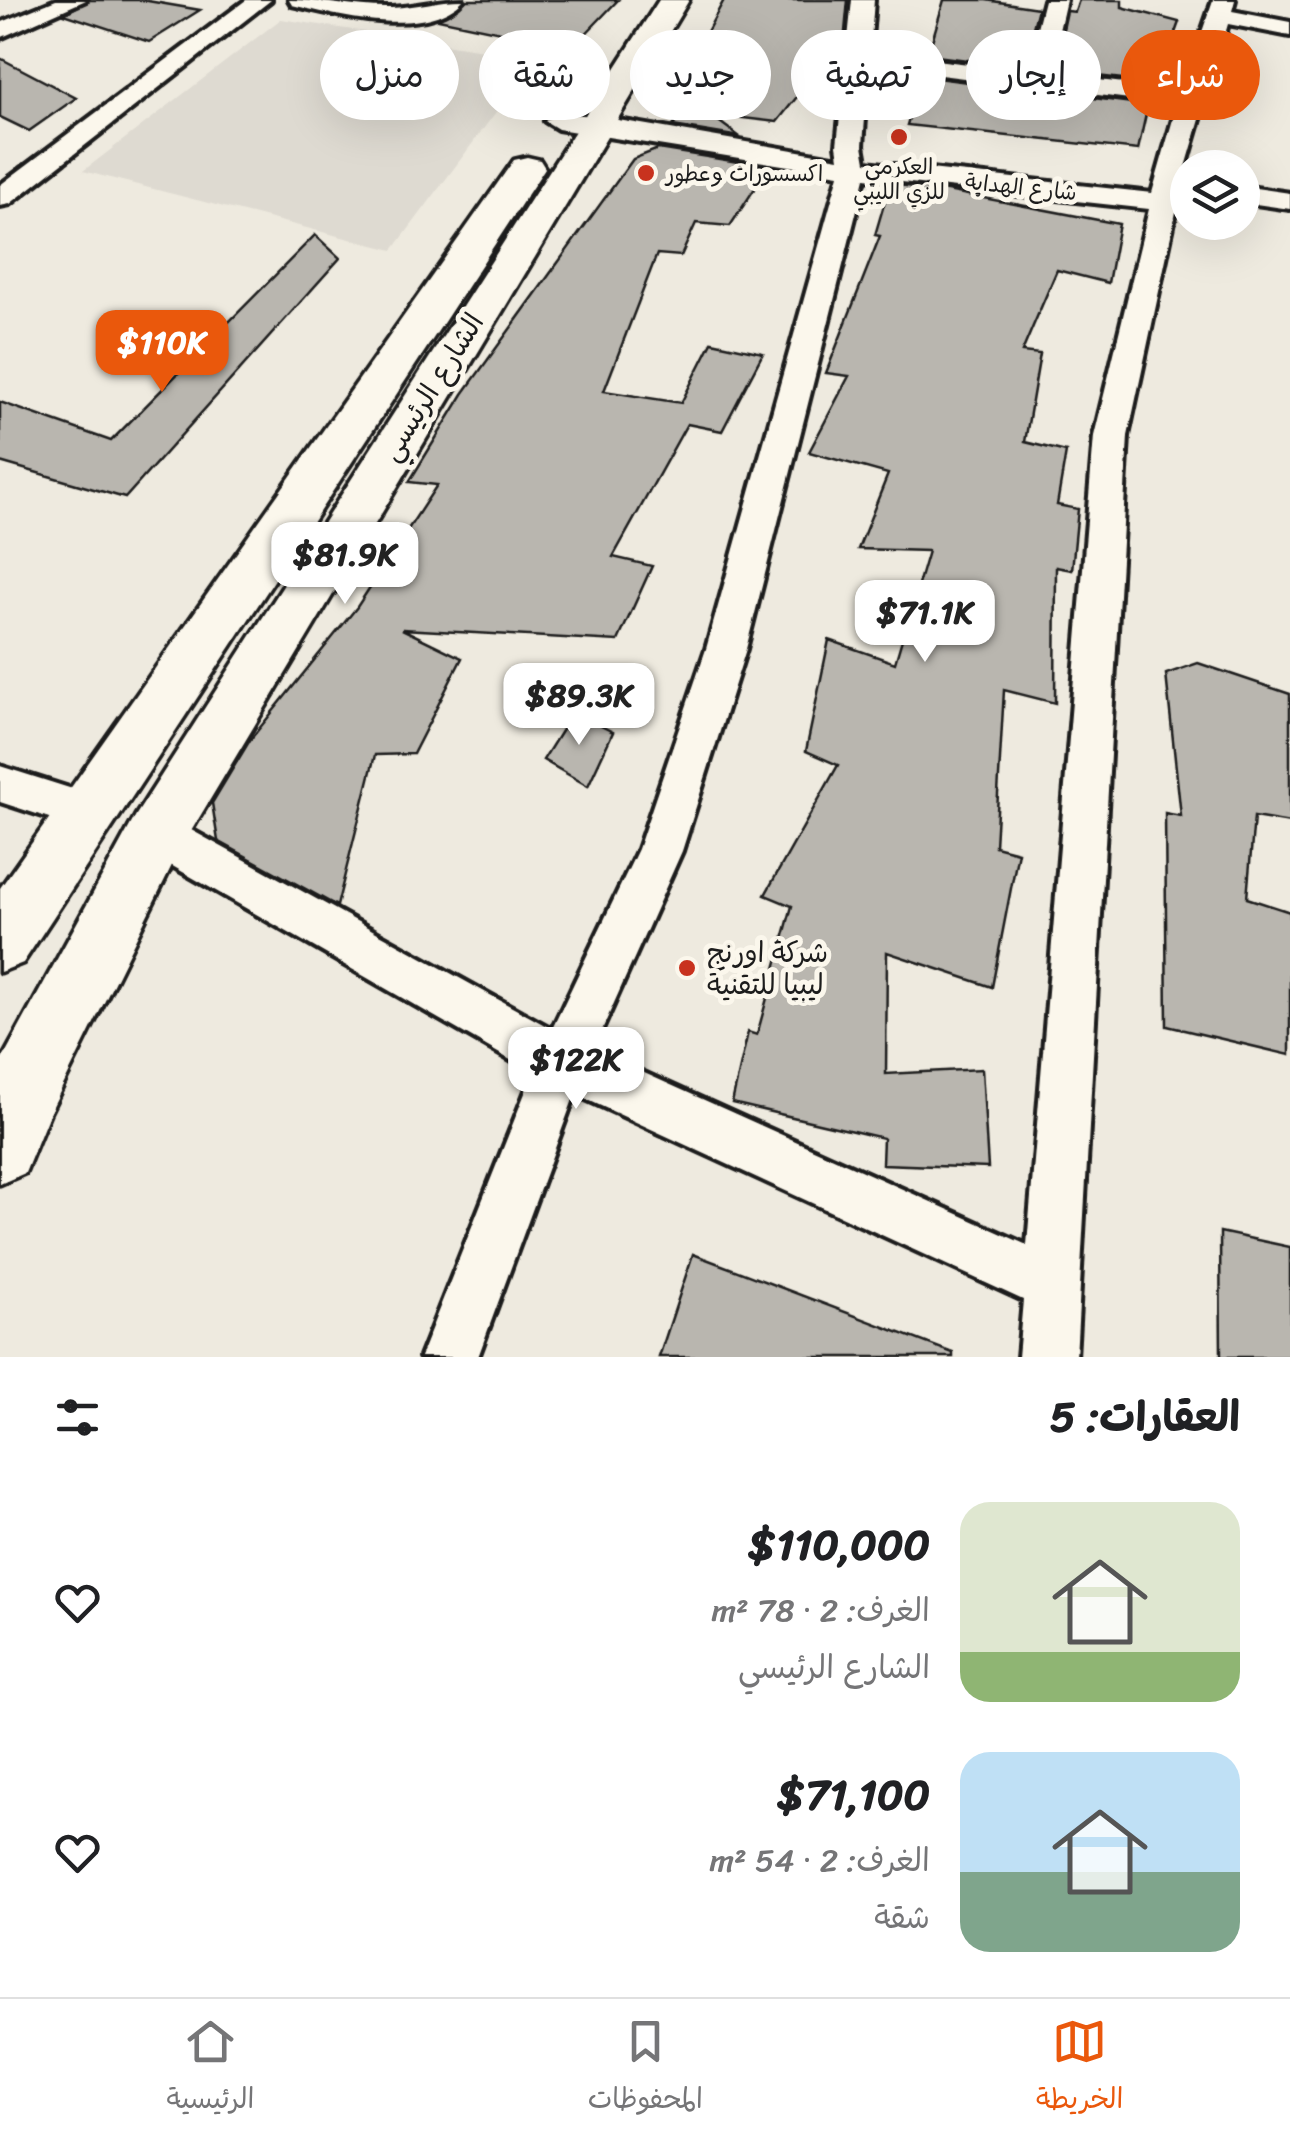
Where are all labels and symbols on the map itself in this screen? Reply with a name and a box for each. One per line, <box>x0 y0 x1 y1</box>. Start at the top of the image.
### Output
marker: العكرمي للزي الليبي <box>888 126 910 148</box>
place label: العكرمي للزي الليبي <box>853 147 945 211</box>
place label: اكسسورات وعطور <box>664 154 823 193</box>
marker: اكسسورات وعطور <box>635 162 657 184</box>
street label: شارع الهداية <box>963 162 1079 212</box>
street label: الشارع الرئيسي <box>367 303 497 471</box>
pin: $110K <box>92 310 232 395</box>
pin: $81.9K <box>264 522 426 607</box>
pin: $71.1K <box>844 580 1006 665</box>
pin: $89.3K <box>498 663 660 748</box>
place label: شركة اورنج ليبيا للتقنية <box>707 928 828 1009</box>
marker: شركة اورنج ليبيا للتقنية <box>676 957 698 979</box>
pin: $122K <box>506 1027 646 1112</box>

